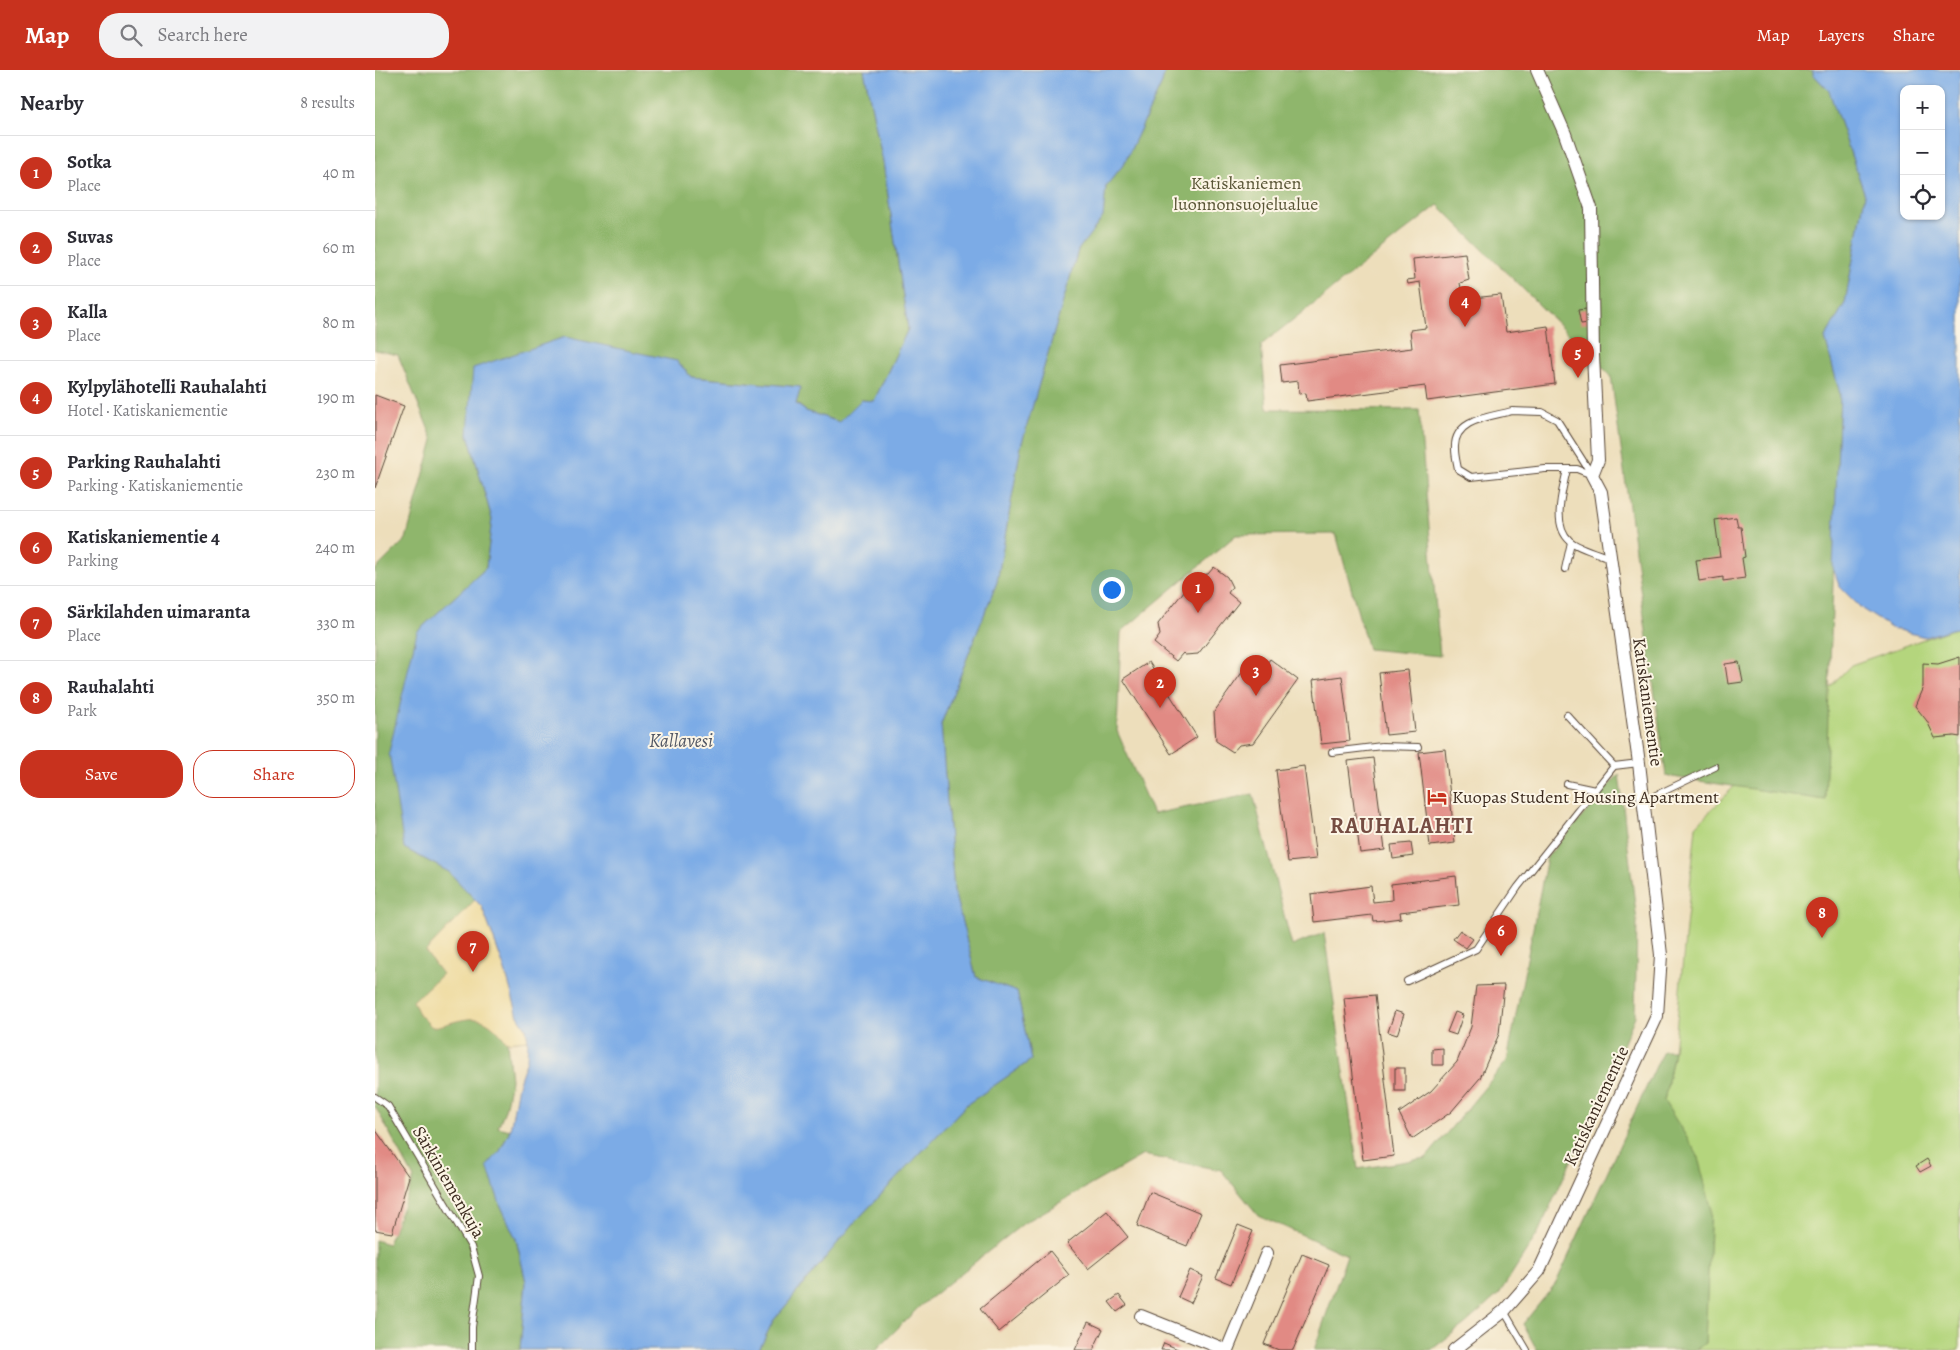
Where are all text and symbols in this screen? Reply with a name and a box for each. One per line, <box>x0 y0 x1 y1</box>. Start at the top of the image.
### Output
search box <box>99 13 449 58</box>
text: Map <box>25 19 69 51</box>
icon: search <box>117 21 145 49</box>
text: Search here <box>157 22 248 48</box>
text: Map <box>1757 23 1790 47</box>
text: Layers <box>1818 23 1865 47</box>
text: Share <box>1893 23 1935 47</box>
map controls <box>1900 85 1945 220</box>
button: + <box>1900 85 1945 130</box>
text: Nearby <box>20 89 83 117</box>
text: 8 results <box>300 92 355 114</box>
button: − <box>1900 130 1945 175</box>
text: Sotka <box>67 149 112 175</box>
text: 1 <box>33 162 39 184</box>
text: 40 m <box>323 162 355 184</box>
park label: Katiskaniemen luonnonsuojelualue <box>1174 171 1318 216</box>
text: Place <box>67 175 101 197</box>
button: locate <box>1900 175 1945 220</box>
text: Suvas <box>67 224 113 250</box>
text: 2 <box>32 237 40 259</box>
text: 60 m <box>323 237 355 259</box>
text: Place <box>67 250 101 272</box>
pin: 4 <box>1449 286 1481 327</box>
text: Kalla <box>67 299 108 325</box>
text: 3 <box>33 312 39 334</box>
text: 80 m <box>322 312 355 334</box>
text: Place <box>67 325 101 347</box>
pin: 5 <box>1562 337 1594 378</box>
text: Kylpylähotelli Rauhalahti <box>67 374 267 400</box>
text: 4 <box>32 387 40 409</box>
text: 190 m <box>317 387 355 409</box>
text: Hotel · Katiskaniementie <box>67 400 228 422</box>
text: Parking Rauhalahti <box>67 449 221 475</box>
text: 5 <box>33 462 39 484</box>
text: 230 m <box>316 462 355 484</box>
text: Parking · Katiskaniementie <box>67 475 243 497</box>
text: Katiskaniementie 4 <box>67 524 220 550</box>
text: 6 <box>32 537 40 559</box>
text: 240 m <box>315 537 355 559</box>
text: Parking <box>67 550 118 572</box>
pin: 1 <box>1182 572 1214 613</box>
your location <box>1099 577 1125 603</box>
text: Särkilahden uimaranta <box>67 599 251 625</box>
text: 7 <box>33 612 39 634</box>
text: 330 m <box>317 612 355 634</box>
text: Place <box>67 625 101 647</box>
street label: Katiskaniementie <box>1627 636 1669 768</box>
pin: 3 <box>1240 655 1272 696</box>
pin: 2 <box>1144 667 1176 708</box>
text: Rauhalahti <box>67 674 154 700</box>
text: 8 <box>32 687 40 709</box>
text: 350 m <box>316 687 355 709</box>
text: Park <box>67 700 97 722</box>
water label: Kallavesi <box>649 728 713 754</box>
button: Save <box>20 750 183 798</box>
button: Share <box>193 750 355 798</box>
place label: Kuopas Student Housing Apartment <box>1452 785 1719 809</box>
hotel icon: Kuopas Student Housing Apartment <box>1426 786 1448 808</box>
district label: RAUHALAHTI <box>1330 811 1474 841</box>
pin: 8 <box>1806 897 1838 938</box>
pin: 6 <box>1485 915 1517 956</box>
pin: 7 <box>457 931 489 972</box>
street label: Katiskaniementie <box>1558 1042 1634 1170</box>
street label: Särkiniemenkuja <box>407 1121 491 1243</box>

